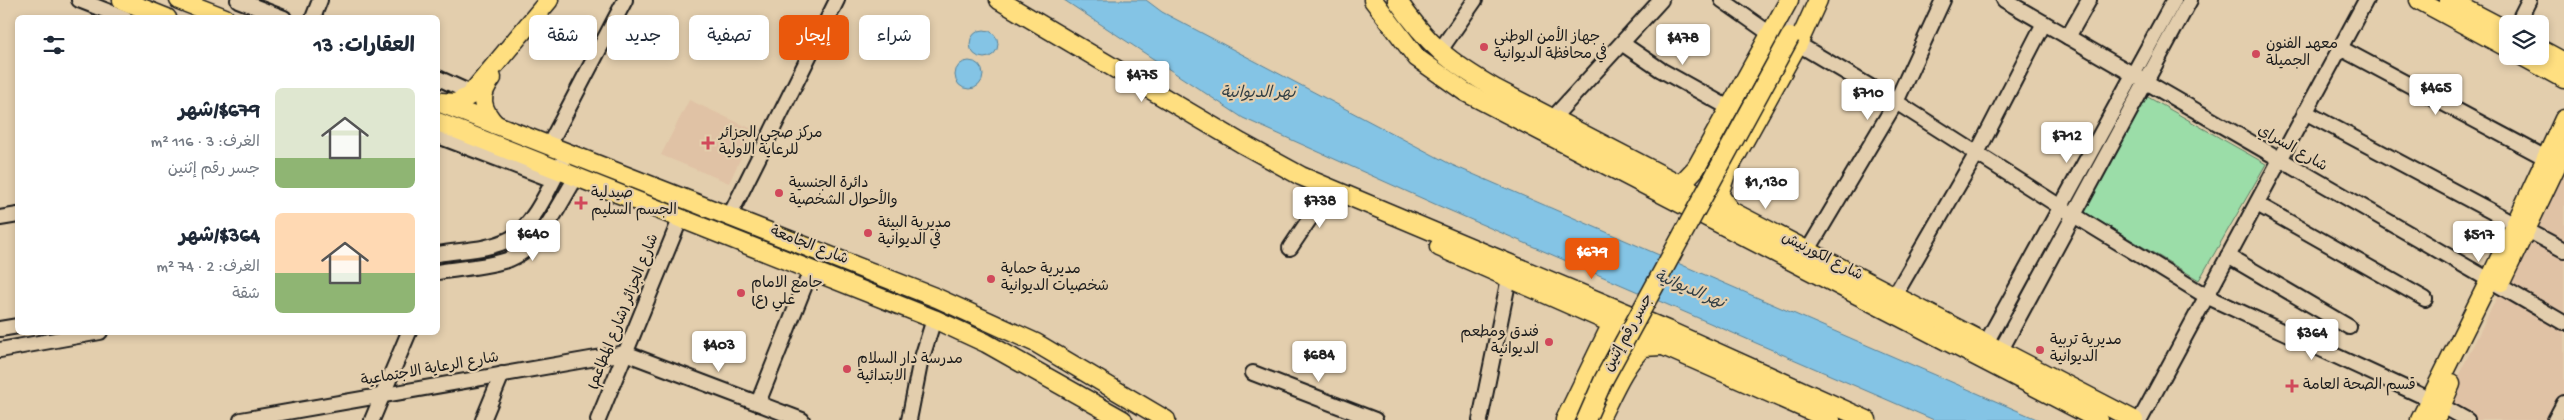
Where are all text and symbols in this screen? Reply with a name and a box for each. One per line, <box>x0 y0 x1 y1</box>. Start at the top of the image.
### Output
chip: شقة <box>529 15 597 60</box>
chip: جديد <box>607 15 679 60</box>
chip: تصفية <box>689 15 769 60</box>
chip: إيجار <box>779 15 849 60</box>
chip: شراء <box>859 15 930 60</box>
map controls <box>2499 15 2549 65</box>
button: layers <box>2499 15 2549 65</box>
pin: $478 <box>1653 23 1713 66</box>
place label: جهاز الأمن الوطني في محافظة الديوانية <box>1494 26 1607 64</box>
text: $478 <box>1667 30 1699 49</box>
icon: filters <box>40 31 68 59</box>
text: العقارات: 13 <box>314 35 415 60</box>
place label: معهد الفنون الجميلة <box>2266 36 2338 71</box>
marker: جهاز الأمن الوطني في محافظة الديوانية <box>1478 41 1490 53</box>
marker: معهد الفنون الجميلة <box>2250 48 2262 60</box>
pin: $475 <box>1112 61 1172 103</box>
text: $475 <box>1126 67 1158 86</box>
pin: $465 <box>2406 74 2466 116</box>
pin: $710 <box>1838 78 1898 121</box>
text: $465 <box>2420 80 2452 99</box>
water label: نهر الديوانية <box>1221 84 1298 104</box>
text: $710 <box>1852 85 1884 104</box>
text: $679/شهر <box>179 100 260 125</box>
icon: home <box>315 108 375 168</box>
pin: $712 <box>2037 121 2097 164</box>
street label: شارع السراي <box>2254 122 2330 176</box>
place label: مركز صحي الجزائر للرعاية الاولية <box>717 125 822 160</box>
text: $712 <box>2052 128 2082 147</box>
text: الغرف: 3 · 116 m² <box>151 134 260 153</box>
marker: مركز صحي الجزائر للرعاية الاولية <box>701 136 715 150</box>
text: جسر رقم إثنين <box>168 161 260 180</box>
pin: $1,130 <box>1725 168 1807 210</box>
text: $1,130 <box>1745 174 1787 193</box>
place label: دائرة الجنسية والأحوال الشخصية <box>789 175 898 210</box>
place label: صيدلية الجسم السليم <box>591 185 677 221</box>
pin: $738 <box>1290 186 1350 229</box>
marker: دائرة الجنسية والأحوال الشخصية <box>773 187 785 199</box>
text: $738 <box>1304 193 1336 212</box>
marker: صيدلية الجسم السليم <box>575 197 587 209</box>
place label: مديرية البيئة في الديوانية <box>878 215 951 250</box>
pin: $640 <box>503 220 563 262</box>
pin: $517 <box>2449 220 2509 263</box>
street label: شارع الجامعة <box>767 223 851 269</box>
text: $364/شهر <box>179 225 260 250</box>
text: $640 <box>517 226 549 245</box>
marker: مديرية البيئة في الديوانية <box>862 227 874 239</box>
text: $517 <box>2464 227 2494 246</box>
street label: شارع الكورنيش <box>1778 229 1866 285</box>
street label: شارع الجزائر (شارع المطاعم) <box>584 231 664 393</box>
icon: home <box>315 233 375 293</box>
pin: $679 <box>1562 238 1622 280</box>
text: $679 <box>1576 244 1608 263</box>
text: الغرف: 2 · 74 m² <box>156 259 260 278</box>
place label: مديرية حماية شخصيات الديوانية <box>1001 261 1109 296</box>
water label: نهر الديوانية <box>1651 267 1730 315</box>
marker: مديرية حماية شخصيات الديوانية <box>985 273 997 285</box>
place label: جامع الامام علي (ع) <box>751 275 823 312</box>
text: شقة <box>232 286 260 305</box>
marker: جامع الامام علي (ع) <box>735 287 747 299</box>
street label: جسر رقم إثنين <box>1600 291 1659 376</box>
pin: $364 <box>2282 318 2342 361</box>
place label: فندق ومطعم الديوانية <box>1460 324 1539 359</box>
text: $364 <box>2296 325 2328 344</box>
pin: $403 <box>689 330 749 373</box>
place label: مديرية تربية الديوانية <box>2050 332 2122 367</box>
marker: فندق ومطعم الديوانية <box>1543 336 1555 348</box>
text: $403 <box>703 337 735 356</box>
pin: $684 <box>1289 340 1349 383</box>
marker: مديرية تربية الديوانية <box>2034 344 2046 356</box>
text: $684 <box>1303 347 1335 366</box>
street label: شارع الرعاية الاجتماعية <box>360 349 500 391</box>
place label: مدرسة دار السلام الابتدائية <box>857 351 963 386</box>
marker: مدرسة دار السلام الابتدائية <box>841 363 853 375</box>
place label: قسم الصحة العامة <box>2303 377 2416 396</box>
marker: قسم الصحة العامة <box>2285 379 2299 393</box>

